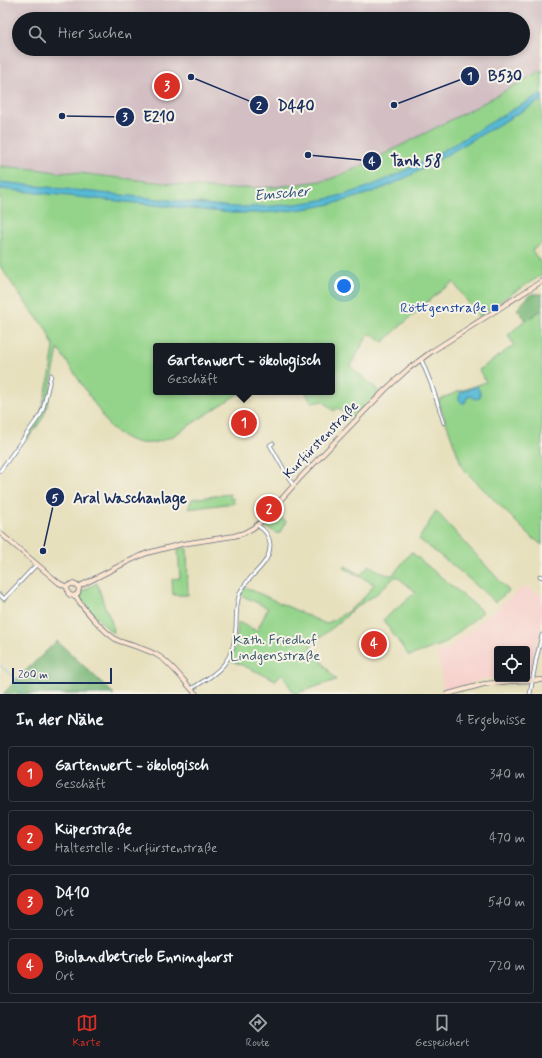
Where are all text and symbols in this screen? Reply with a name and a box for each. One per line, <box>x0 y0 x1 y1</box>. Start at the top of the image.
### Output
search box <box>12 12 530 56</box>
icon: search <box>26 23 48 45</box>
text: Hier suchen <box>58 24 132 44</box>
callout: B530 <box>460 62 530 89</box>
text: B530 <box>488 67 522 87</box>
text: 1 <box>467 69 473 85</box>
pin: 3 <box>154 71 180 101</box>
callout: D440 <box>249 92 322 119</box>
text: D440 <box>277 97 315 117</box>
text: 2 <box>256 99 262 115</box>
callout: E210 <box>115 104 183 131</box>
text: E210 <box>143 108 175 128</box>
text: 3 <box>122 110 128 126</box>
callout: Tank 58 <box>362 148 449 175</box>
text: Tank 58 <box>390 152 442 172</box>
text: 4 <box>369 154 376 170</box>
water label: Emscher <box>253 181 312 206</box>
your location <box>334 276 354 296</box>
place label: Röttgenstraße <box>400 299 487 317</box>
marker: Röttgenstraße <box>490 303 500 313</box>
popup <box>153 343 335 395</box>
text: Gartenwert - ökologisch <box>167 351 321 371</box>
text: Geschäft <box>167 371 218 388</box>
street label: Kurfürstenstraße <box>279 397 363 483</box>
pin: 1 <box>231 408 257 438</box>
callout: Aral Waschanlage <box>45 484 195 511</box>
text: Aral Waschanlage <box>73 489 187 511</box>
text: 5 <box>51 491 59 507</box>
pin: 2 <box>256 494 282 524</box>
pin: 4 <box>361 629 387 659</box>
park label: Kath. Friedhof Lindgensstraße <box>230 631 320 665</box>
map controls <box>494 646 530 682</box>
button: locate <box>494 646 530 682</box>
scale bar <box>12 666 112 685</box>
text: 200 m <box>18 668 48 682</box>
text: In der Nähe <box>16 709 104 731</box>
text: 4 Ergebnisse <box>456 712 526 729</box>
text: Gartenwert - ökologisch <box>55 756 209 776</box>
text: 1 <box>27 766 33 783</box>
text: 340 m <box>490 766 525 783</box>
text: Geschäft <box>55 776 106 793</box>
text: Küperstraße <box>55 820 132 840</box>
text: 2 <box>27 830 33 847</box>
text: 470 m <box>489 830 525 847</box>
text: Haltestelle · Kurfürstenstraße <box>55 840 218 857</box>
text: D410 <box>55 884 90 904</box>
text: 3 <box>27 894 33 911</box>
text: 540 m <box>488 894 525 911</box>
text: Ort <box>55 904 74 921</box>
text: Biolandbetrieb Enninghorst <box>55 948 233 968</box>
text: 4 <box>26 958 34 975</box>
text: 720 m <box>489 958 525 975</box>
text: Ort <box>55 968 74 985</box>
tab: Karte <box>73 1012 101 1050</box>
tab: Route <box>246 1012 270 1050</box>
tab: Gespeichert <box>415 1012 469 1050</box>

